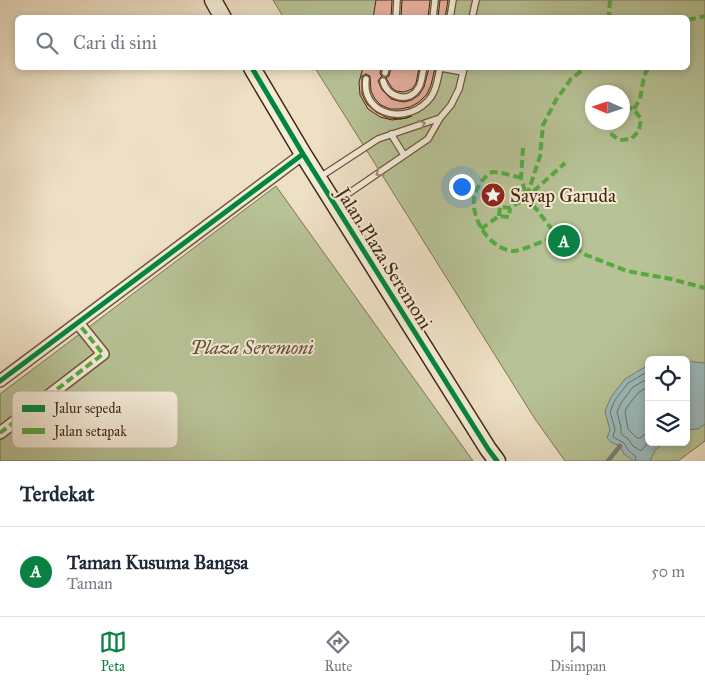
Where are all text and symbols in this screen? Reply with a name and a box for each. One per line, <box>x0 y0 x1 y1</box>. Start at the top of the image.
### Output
search box <box>15 15 690 70</box>
icon: search <box>33 29 61 57</box>
text: Cari di sini <box>73 31 157 54</box>
north arrow <box>585 85 630 130</box>
one-way arrow <box>418 120 426 130</box>
one-way arrow <box>375 166 384 176</box>
your location <box>449 174 475 200</box>
street label: Jalan Plaza Seremoni <box>330 182 437 334</box>
place icon: Sayap Garuda <box>480 182 506 208</box>
place label: Sayap Garuda <box>510 184 617 207</box>
pin: A <box>548 222 580 260</box>
park label: Plaza Seremoni <box>190 336 314 359</box>
map controls <box>645 356 690 446</box>
button: locate <box>645 356 690 401</box>
legend <box>12 391 178 448</box>
text: Jalur sepeda <box>52 400 121 418</box>
button: layers <box>645 401 690 446</box>
text: Jalan setapak <box>52 423 127 441</box>
text: Terdekat <box>20 481 94 507</box>
text: Taman Kusuma Bangsa <box>67 551 248 574</box>
text: A <box>31 562 41 581</box>
text: 50 m <box>651 562 685 581</box>
text: Taman <box>67 574 113 593</box>
tab: Peta <box>99 628 127 675</box>
tab: Rute <box>324 628 352 675</box>
tab: Disimpan <box>550 628 606 675</box>

